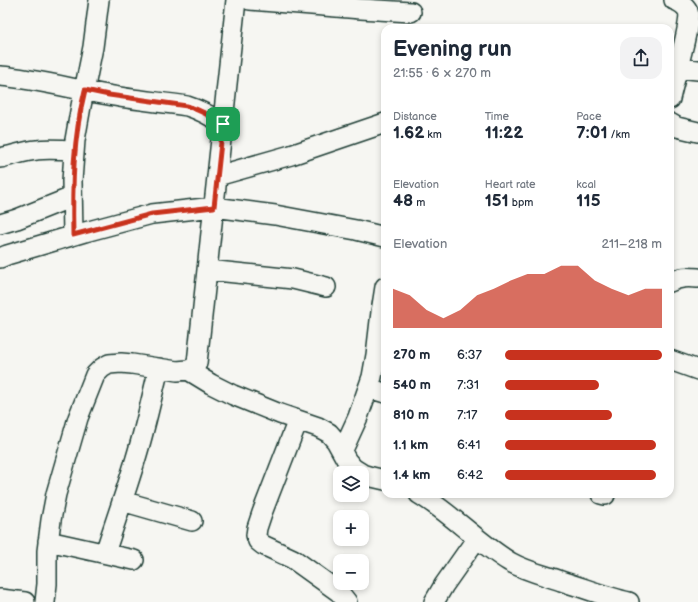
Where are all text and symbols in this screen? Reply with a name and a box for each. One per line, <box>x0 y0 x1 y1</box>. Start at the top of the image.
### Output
text: Evening run <box>393 36 512 63</box>
button: share <box>620 37 662 79</box>
text: 21:55 · 6 × 270 m <box>393 65 491 81</box>
pin <box>206 107 240 141</box>
text: Distance <box>393 110 437 123</box>
text: Time <box>485 110 509 123</box>
text: Pace <box>576 110 601 123</box>
icon: arrive <box>212 113 234 135</box>
text: 1.62 <box>393 123 424 143</box>
text: 11:22 <box>485 123 523 143</box>
text: 7:01 <box>576 123 608 143</box>
text: km <box>424 128 442 141</box>
text: /km <box>608 128 630 141</box>
text: Elevation <box>393 178 439 191</box>
text: Heart rate <box>485 178 535 191</box>
text: kcal <box>576 178 596 191</box>
text: 48 <box>393 191 413 211</box>
text: 151 <box>485 191 509 211</box>
text: 115 <box>576 191 600 211</box>
text: m <box>413 196 425 209</box>
text: bpm <box>509 196 533 209</box>
text: Elevation <box>393 236 447 252</box>
text: 211–218 m <box>602 236 662 252</box>
text: 270 m <box>393 347 430 363</box>
text: 6:37 <box>457 347 482 363</box>
text: 540 m <box>393 377 431 393</box>
text: 7:31 <box>457 377 479 393</box>
text: 810 m <box>393 407 429 423</box>
text: 7:17 <box>457 407 477 423</box>
text: 1.1 km <box>393 437 428 453</box>
text: 6:41 <box>457 437 481 453</box>
map controls <box>333 466 369 590</box>
button: layers <box>333 466 369 502</box>
text: 1.4 km <box>393 467 430 483</box>
text: 6:42 <box>457 467 483 483</box>
button: + <box>333 510 369 546</box>
button: − <box>333 554 369 590</box>

